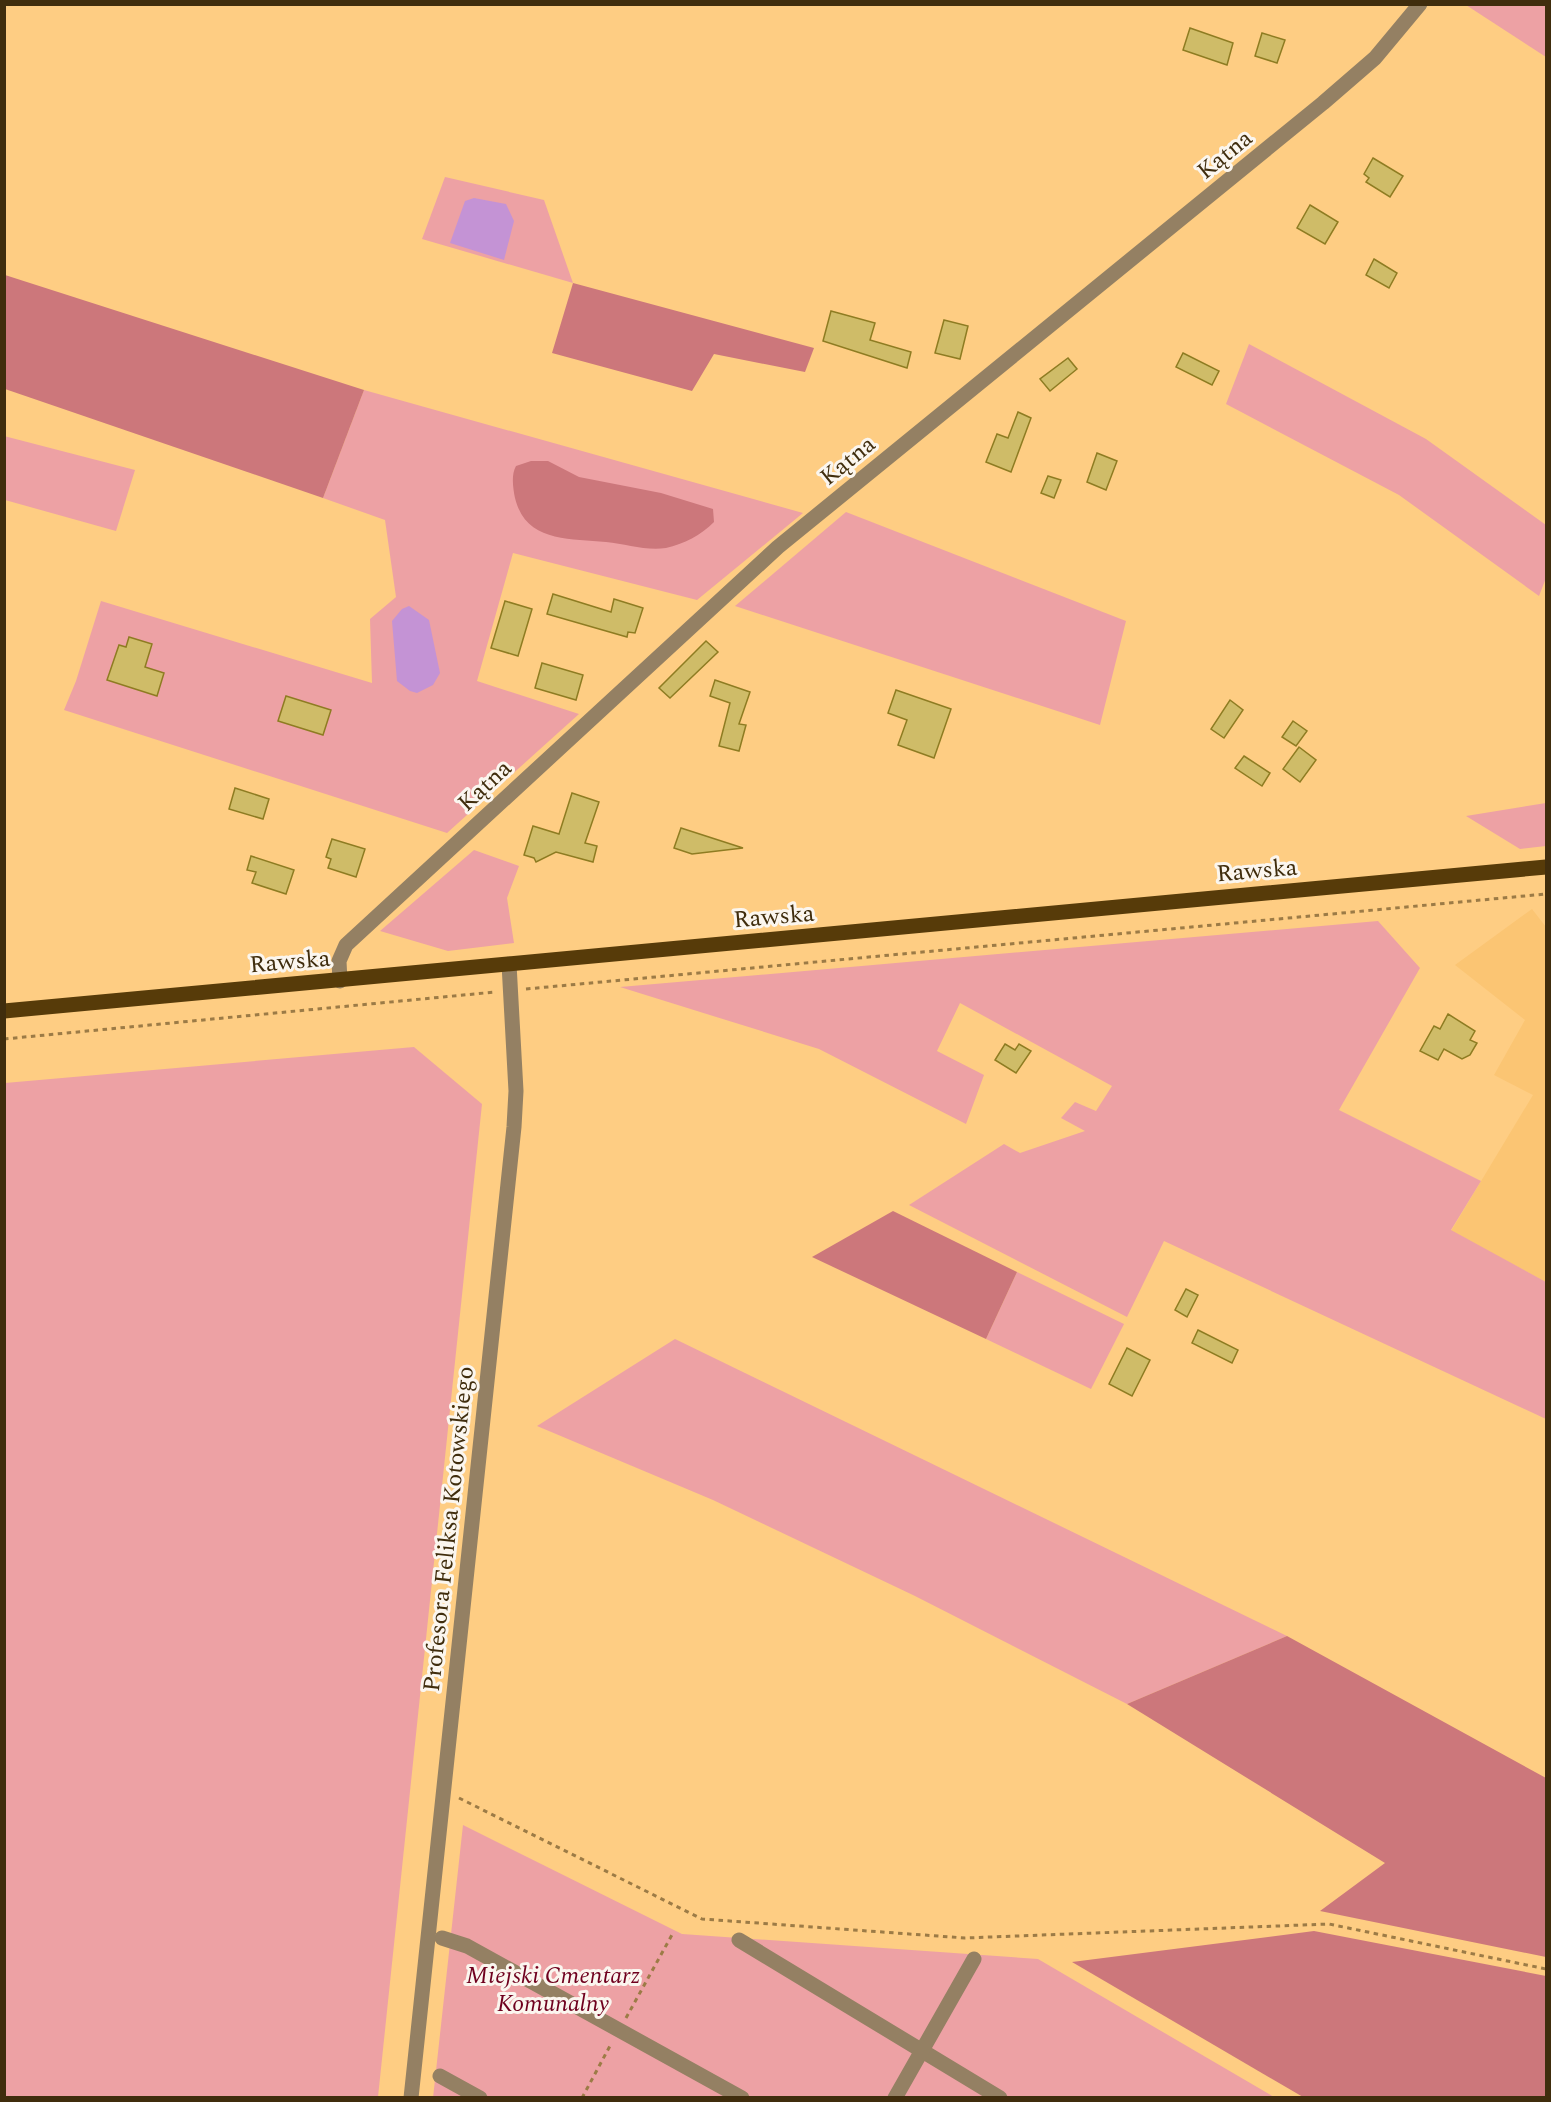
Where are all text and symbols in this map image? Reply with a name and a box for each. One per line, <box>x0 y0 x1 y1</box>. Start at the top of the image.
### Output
street label: Kątna <box>1189 121 1261 189</box>
street label: Kątna <box>812 427 884 495</box>
street label: Kątna <box>450 751 520 821</box>
street label: Rawska <box>1215 850 1299 892</box>
street label: Rawska <box>732 896 816 938</box>
street label: Rawska <box>248 941 332 983</box>
street label: Profesora Feliksa Kotowskiego <box>414 1365 484 1693</box>
park label: Miejski Cmentarz Komunalny <box>466 1958 640 2022</box>

